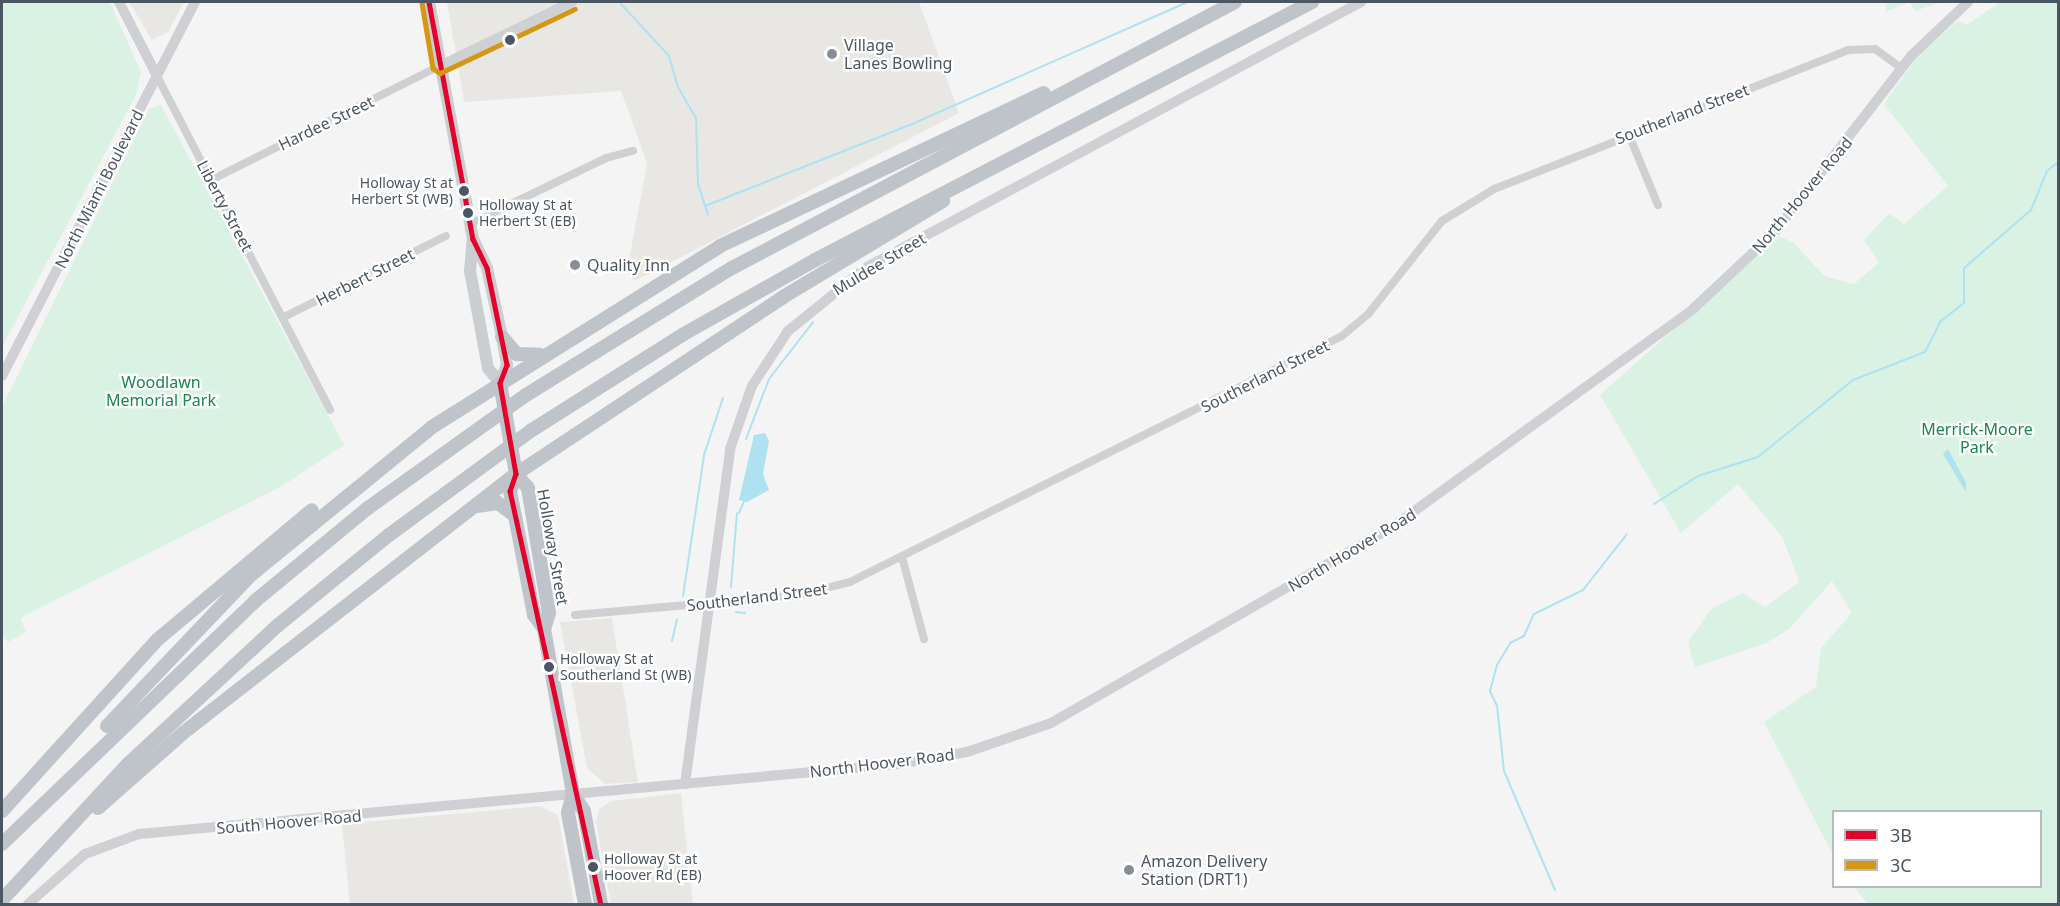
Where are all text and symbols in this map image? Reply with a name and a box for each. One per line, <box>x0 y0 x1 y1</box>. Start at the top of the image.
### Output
unlabelled marker <box>504 34 516 46</box>
place label: Village Lanes Bowling <box>844 35 952 73</box>
marker: Village Lanes Bowling <box>825 47 839 61</box>
street label: Southerland Street <box>1613 80 1751 148</box>
street label: Hardee Street <box>275 92 377 154</box>
street label: North Miami Boulevard <box>51 107 147 271</box>
street label: North Hoover Road <box>1748 133 1856 257</box>
street label: Liberty Street <box>193 157 257 255</box>
place label: Holloway St at Herbert St (WB) <box>351 175 453 208</box>
marker: Holloway St at Herbert St (WB) <box>458 185 470 197</box>
place label: Holloway St at Herbert St (EB) <box>479 197 576 230</box>
marker: Holloway St at Herbert St (EB) <box>462 207 474 219</box>
street label: Muldee Street <box>829 229 929 299</box>
street label: Herbert Street <box>313 244 417 310</box>
place label: Quality Inn <box>587 255 670 275</box>
marker: Quality Inn <box>568 258 582 272</box>
street label: Southerland Street <box>1198 335 1332 417</box>
park label: Woodlawn Memorial Park <box>106 372 216 410</box>
park label: Merrick-Moore Park <box>1921 419 2033 457</box>
street label: Holloway Street <box>533 487 573 607</box>
street label: North Hoover Road <box>1285 504 1419 596</box>
street label: Southerland Street <box>686 579 828 615</box>
place label: Holloway St at Southerland St (WB) <box>560 651 691 684</box>
marker: Holloway St at Southerland St (WB) <box>543 661 555 673</box>
street label: North Hoover Road <box>809 745 955 781</box>
street label: South Hoover Road <box>216 806 362 838</box>
legend <box>1832 810 2042 888</box>
text: 3B <box>1890 823 1912 847</box>
place label: Holloway St at Hoover Rd (EB) <box>604 851 702 884</box>
place label: Amazon Delivery Station (DRT1) <box>1141 851 1267 889</box>
text: 3C <box>1890 853 1912 877</box>
marker: Holloway St at Hoover Rd (EB) <box>587 861 599 873</box>
marker: Amazon Delivery Station (DRT1) <box>1122 863 1136 877</box>

